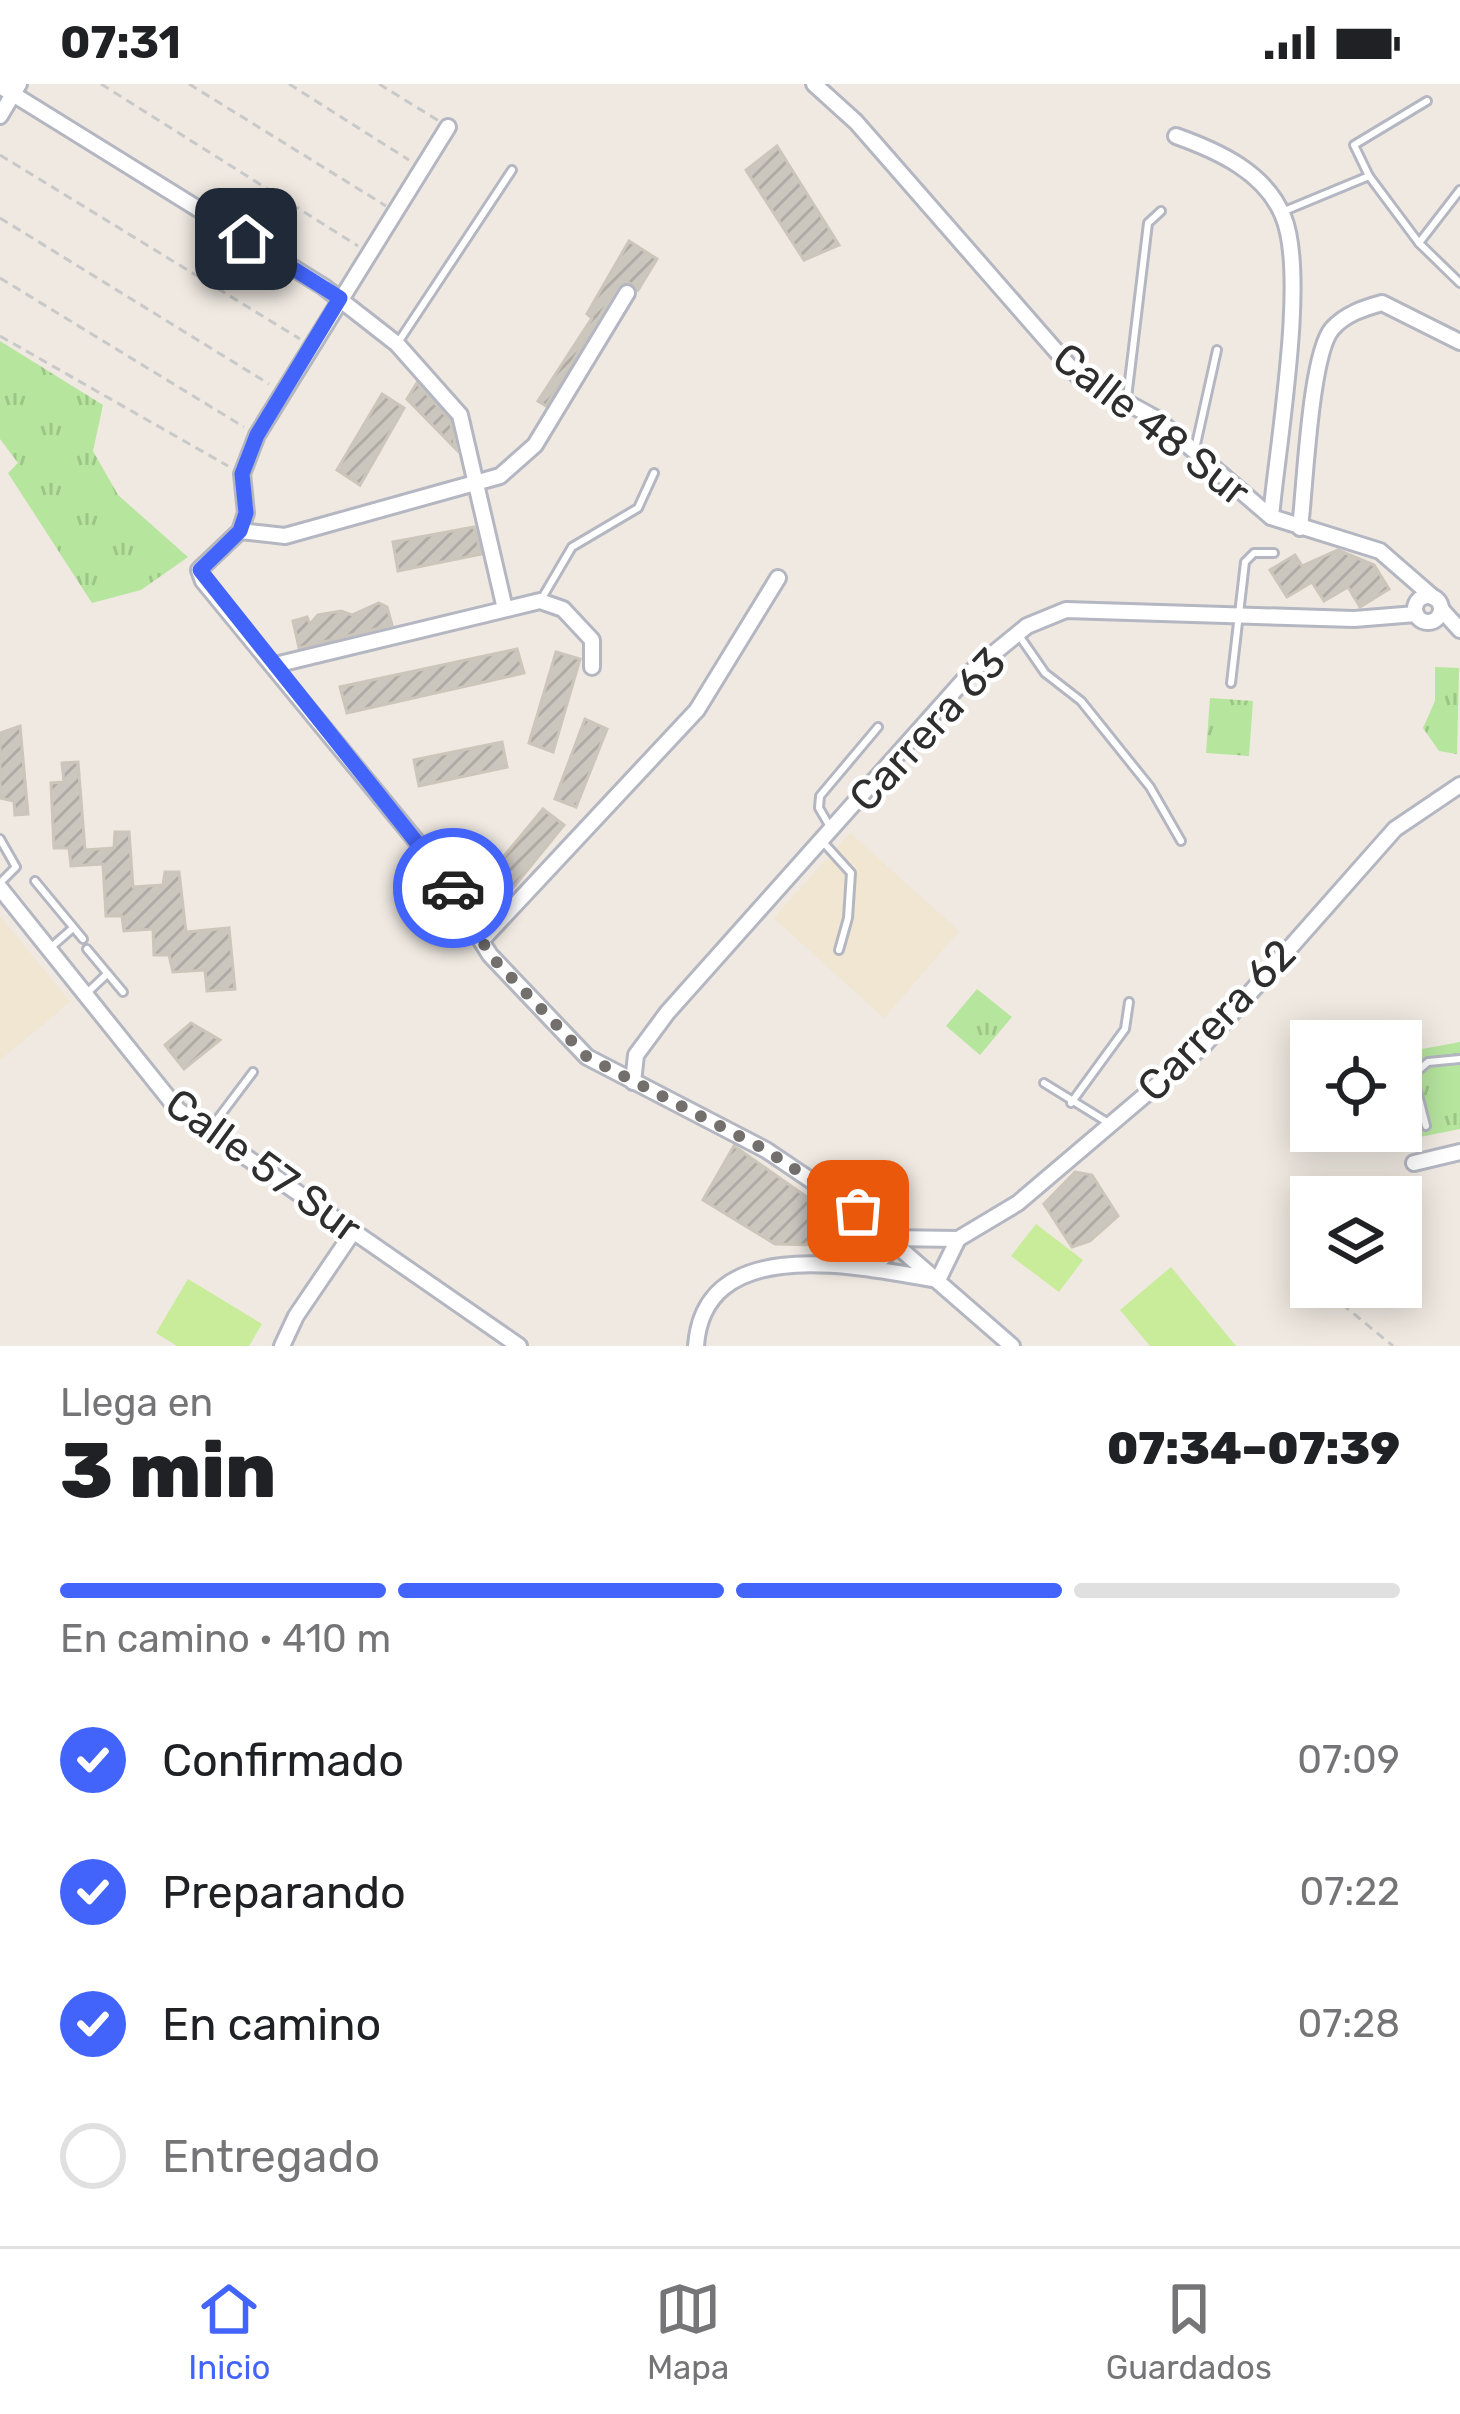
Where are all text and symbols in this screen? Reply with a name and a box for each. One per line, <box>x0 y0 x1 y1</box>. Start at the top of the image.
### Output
text: 07:31 <box>60 16 181 69</box>
pin <box>195 188 297 290</box>
icon: home <box>213 206 279 272</box>
street label: Calle 48 Sur <box>1043 332 1260 517</box>
street label: Carrera 63 <box>839 637 1016 822</box>
courier <box>393 828 513 948</box>
icon: car <box>420 855 486 921</box>
street label: Carrera 62 <box>1127 930 1306 1112</box>
map controls <box>1290 1020 1422 1308</box>
button: locate <box>1290 1020 1422 1152</box>
street label: Calle 57 Sur <box>156 1078 371 1254</box>
pin <box>807 1160 909 1262</box>
button: layers <box>1290 1176 1422 1308</box>
icon: bag <box>825 1178 891 1244</box>
text: Llega en <box>60 1380 213 1426</box>
text: 07:34–07:39 <box>1107 1422 1400 1475</box>
text: 3 min <box>60 1424 276 1517</box>
text: En camino · 410 m <box>60 1616 391 1662</box>
icon: check <box>60 1727 126 1793</box>
text: Confirmado <box>162 1734 404 1787</box>
text: 07:09 <box>1297 1737 1400 1783</box>
icon: check <box>60 1859 126 1925</box>
text: Preparando <box>162 1866 406 1919</box>
text: 07:22 <box>1299 1869 1400 1915</box>
icon: check <box>60 1991 126 2057</box>
text: En camino <box>162 1998 381 2051</box>
text: 07:28 <box>1298 2001 1400 2047</box>
text: Entregado <box>162 2130 380 2183</box>
tab: Inicio <box>188 2276 270 2387</box>
tab: Mapa <box>647 2276 729 2387</box>
tab: Guardados <box>1106 2276 1272 2387</box>

